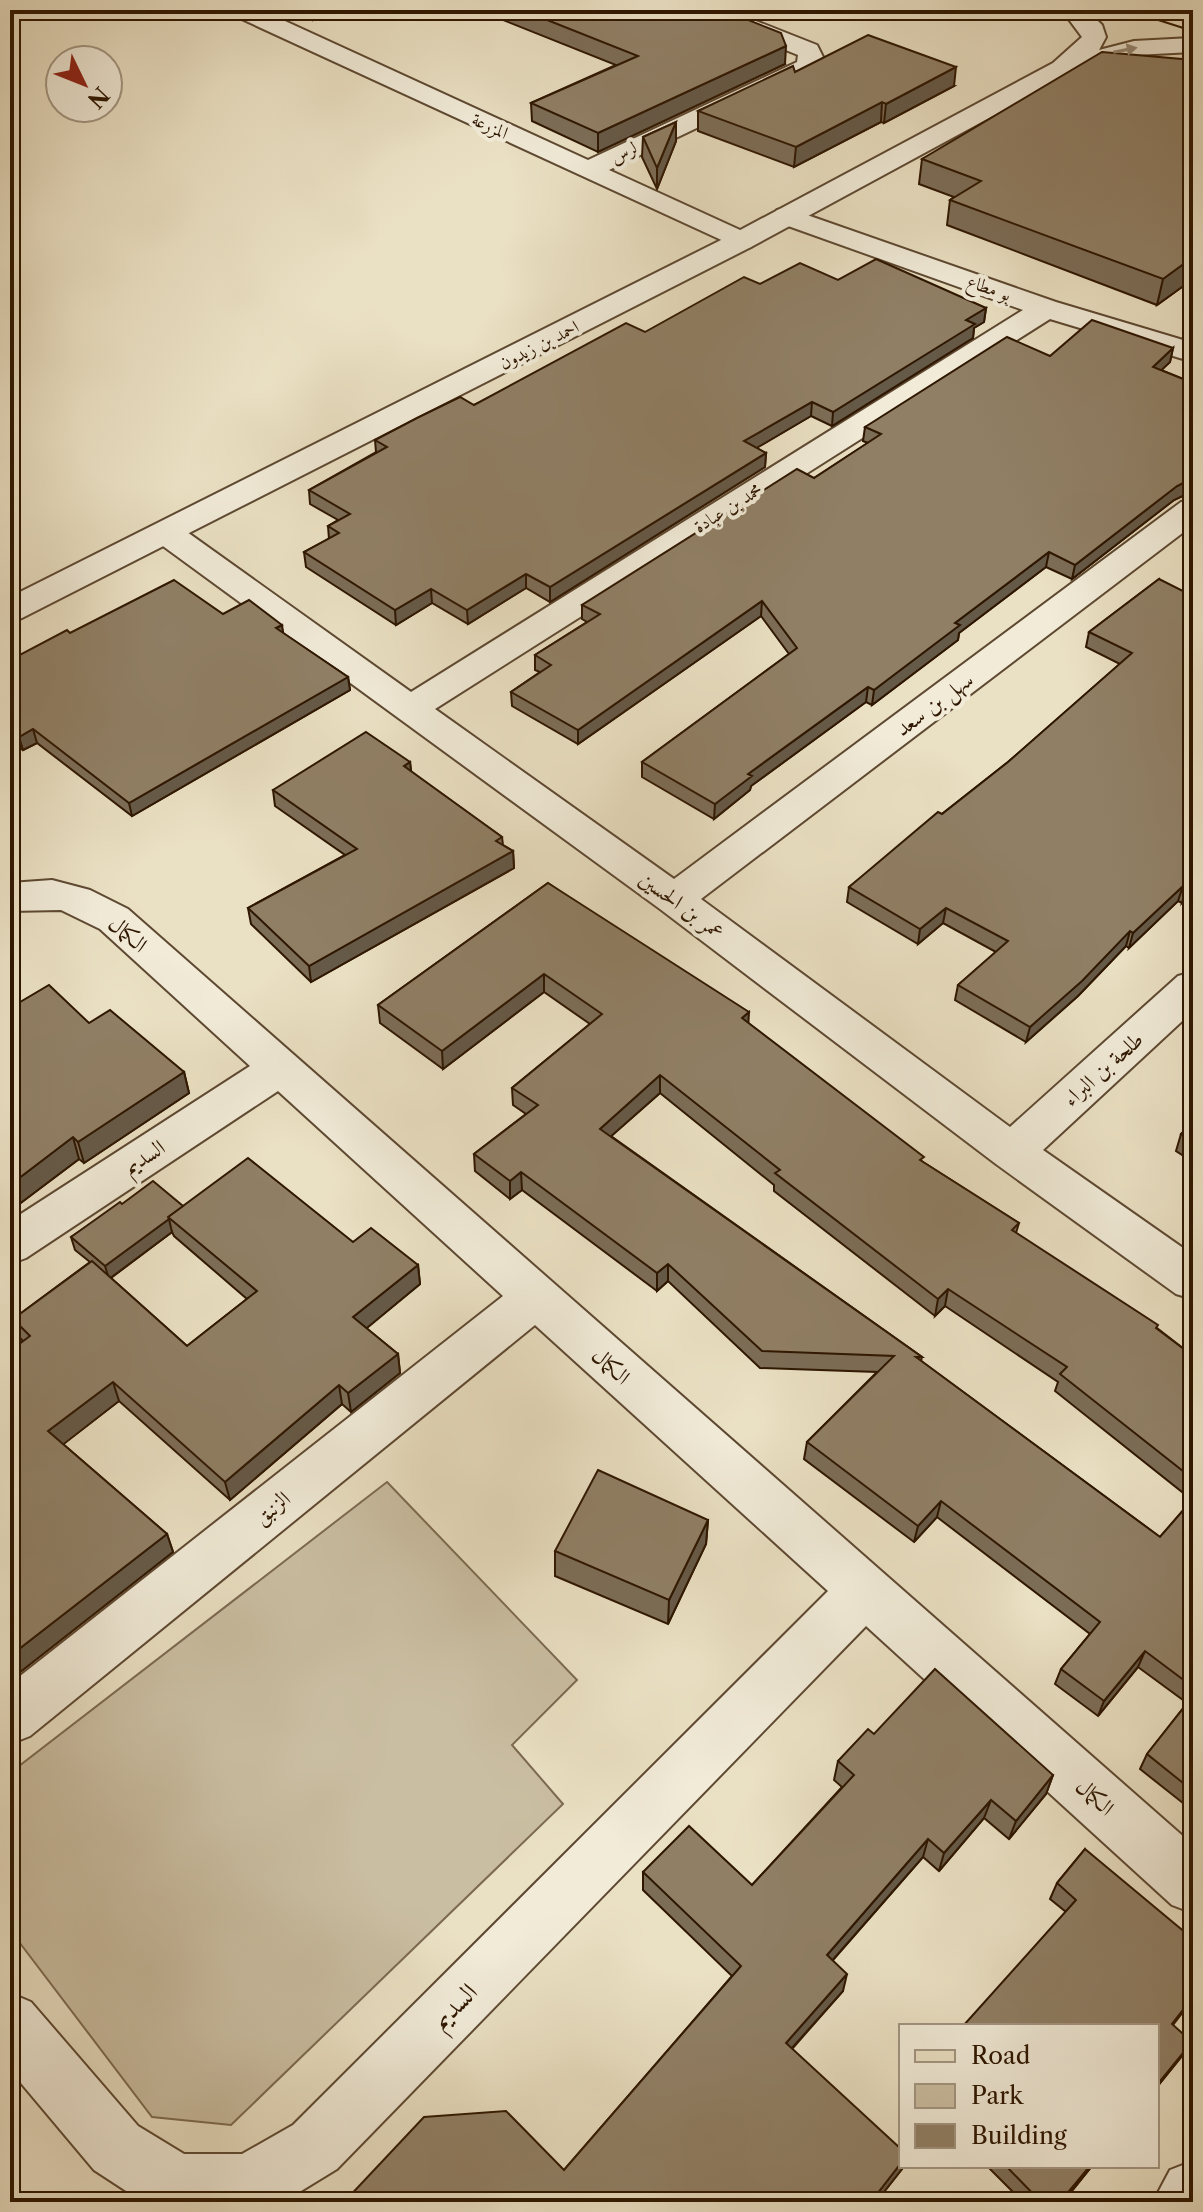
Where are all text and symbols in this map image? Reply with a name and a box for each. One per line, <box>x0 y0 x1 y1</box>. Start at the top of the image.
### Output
one-way arrow <box>1113 43 1138 55</box>
north arrow <box>44 44 124 124</box>
text: N <box>82 81 115 113</box>
street label: المزرعة <box>468 108 512 145</box>
street label: لرس <box>607 137 641 169</box>
street label: بو مطاع <box>963 270 1014 310</box>
street label: احمد بن زيدون <box>495 316 583 374</box>
street label: محمد بن عبادة <box>690 478 766 538</box>
street label: سهل بن سعد <box>890 666 980 744</box>
street label: عمر بن الحسين <box>633 865 730 946</box>
street label: الكمال <box>103 910 153 958</box>
street label: طلحة بن البراء <box>1057 1026 1149 1112</box>
street label: السديم <box>118 1134 173 1185</box>
street label: الكمال <box>586 1342 636 1390</box>
street label: الزنبق <box>248 1485 296 1531</box>
street label: الكمال <box>1070 1773 1120 1821</box>
street label: السديم <box>424 1976 489 2041</box>
legend <box>899 2024 1159 2168</box>
text: Road <box>971 2041 1031 2070</box>
text: Park <box>971 2081 1024 2110</box>
text: Building <box>971 2121 1067 2150</box>

